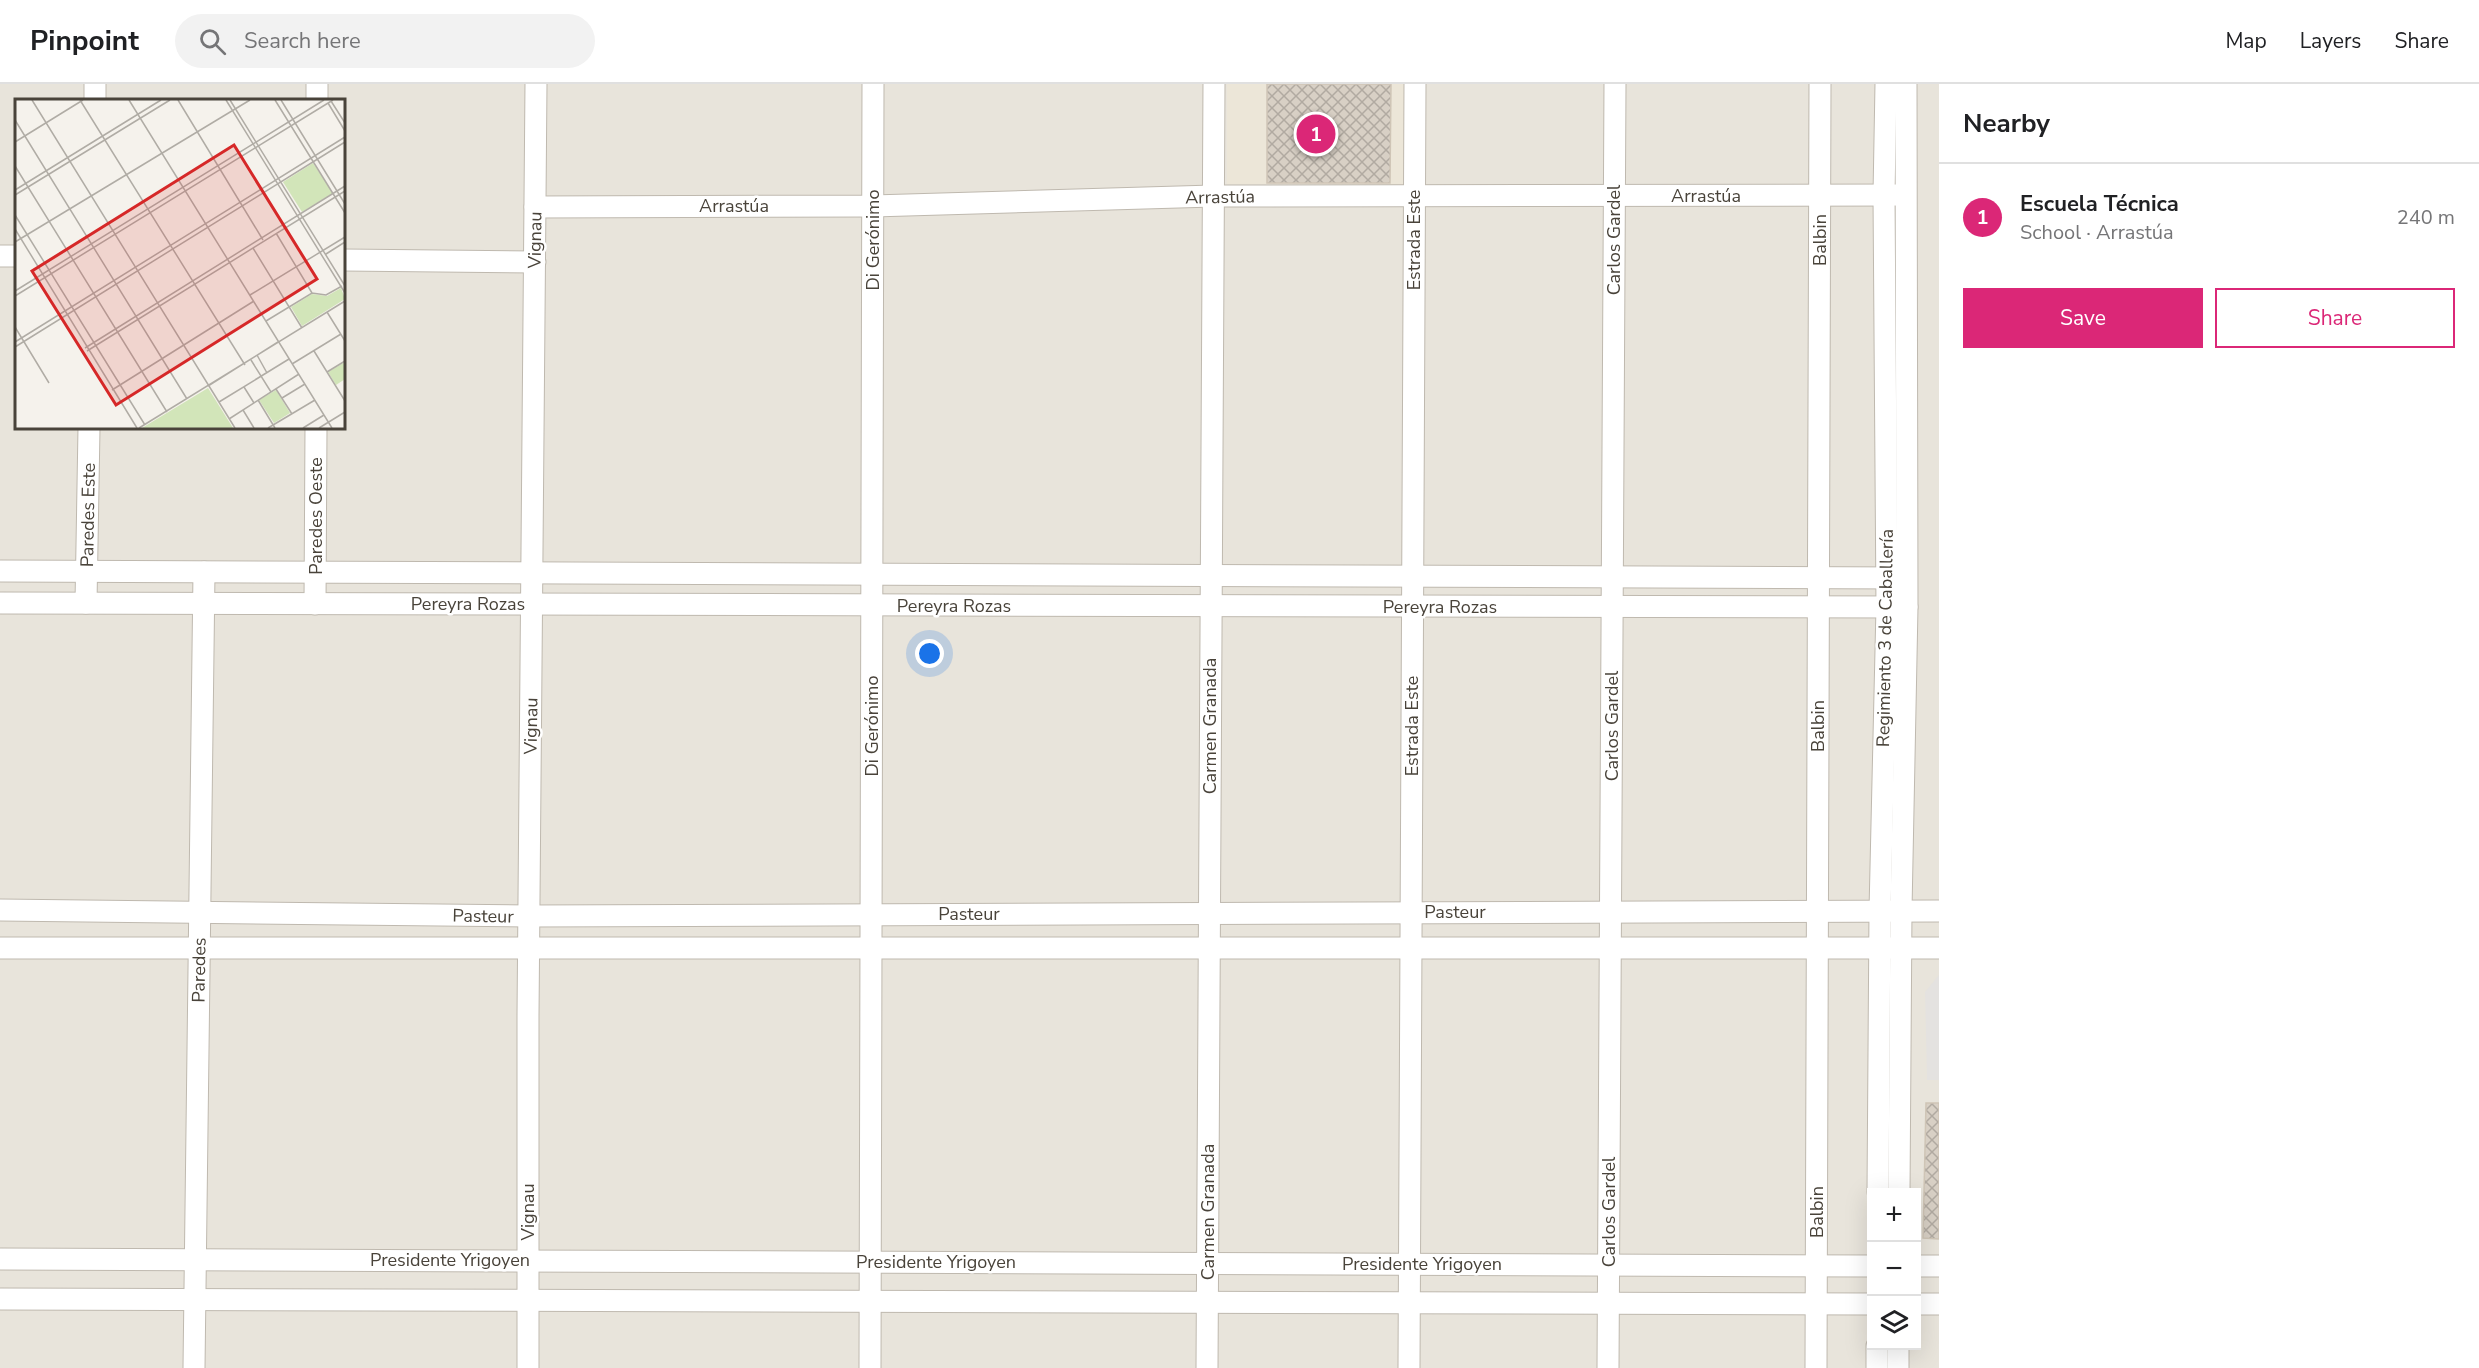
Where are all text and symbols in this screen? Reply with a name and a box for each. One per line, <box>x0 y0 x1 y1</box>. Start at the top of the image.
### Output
search box <box>175 14 595 68</box>
text: Pinpoint <box>30 22 139 60</box>
icon: search <box>196 25 229 58</box>
text: Search here <box>244 26 361 56</box>
text: Map <box>2225 27 2267 55</box>
text: Layers <box>2300 27 2361 55</box>
text: Share <box>2394 27 2449 55</box>
inset map <box>15 99 345 429</box>
text: Nearby <box>1963 106 2050 141</box>
pin: 1 <box>1296 112 1336 156</box>
street label: Arrastúa <box>1185 184 1255 210</box>
street label: Carlos Gardel <box>1602 184 1626 295</box>
street label: Arrastúa <box>1671 184 1741 208</box>
text: Escuela Técnica <box>2020 189 2179 219</box>
street label: Di Gerónimo <box>861 190 885 290</box>
street label: Estrada Este <box>1402 190 1426 290</box>
street label: Arrastúa <box>699 194 769 218</box>
text: 1 <box>1977 204 1989 231</box>
text: 240 m <box>2397 204 2455 231</box>
street label: Vignau <box>522 211 547 270</box>
street label: Balbin <box>1808 214 1832 266</box>
text: School · Arrastúa <box>2020 219 2174 246</box>
button: Save <box>1963 288 2203 348</box>
button: Share <box>2215 288 2455 348</box>
street label: Paredes Oeste <box>304 457 328 575</box>
street label: Paredes Este <box>75 463 101 567</box>
street label: Regimiento 3 de Caballería <box>1871 529 1899 747</box>
street label: Pereyra Rozas <box>411 592 525 616</box>
street label: Pereyra Rozas <box>897 594 1011 618</box>
street label: Pereyra Rozas <box>1383 595 1497 619</box>
your location <box>915 639 944 668</box>
street label: Carmen Granada <box>1198 658 1222 794</box>
street label: Carlos Gardel <box>1600 670 1624 781</box>
street label: Di Gerónimo <box>860 676 884 776</box>
street label: Estrada Este <box>1400 676 1424 776</box>
street label: Vignau <box>518 697 543 756</box>
street label: Balbin <box>1806 700 1830 752</box>
street label: Pasteur <box>1424 900 1486 924</box>
street label: Pasteur <box>938 902 1000 926</box>
street label: Pasteur <box>452 903 514 929</box>
street label: Paredes <box>186 937 212 1003</box>
street label: Carmen Granada <box>1196 1144 1220 1280</box>
street label: Carlos Gardel <box>1597 1156 1621 1267</box>
street label: Vignau <box>516 1184 540 1242</box>
street label: Balbin <box>1805 1186 1829 1238</box>
map controls <box>1867 1188 1921 1350</box>
button: + <box>1867 1188 1921 1242</box>
button: − <box>1867 1242 1921 1296</box>
street label: Presidente Yrigoyen <box>370 1248 530 1272</box>
street label: Presidente Yrigoyen <box>856 1250 1016 1274</box>
street label: Presidente Yrigoyen <box>1342 1252 1502 1276</box>
button: layers <box>1867 1296 1921 1350</box>

